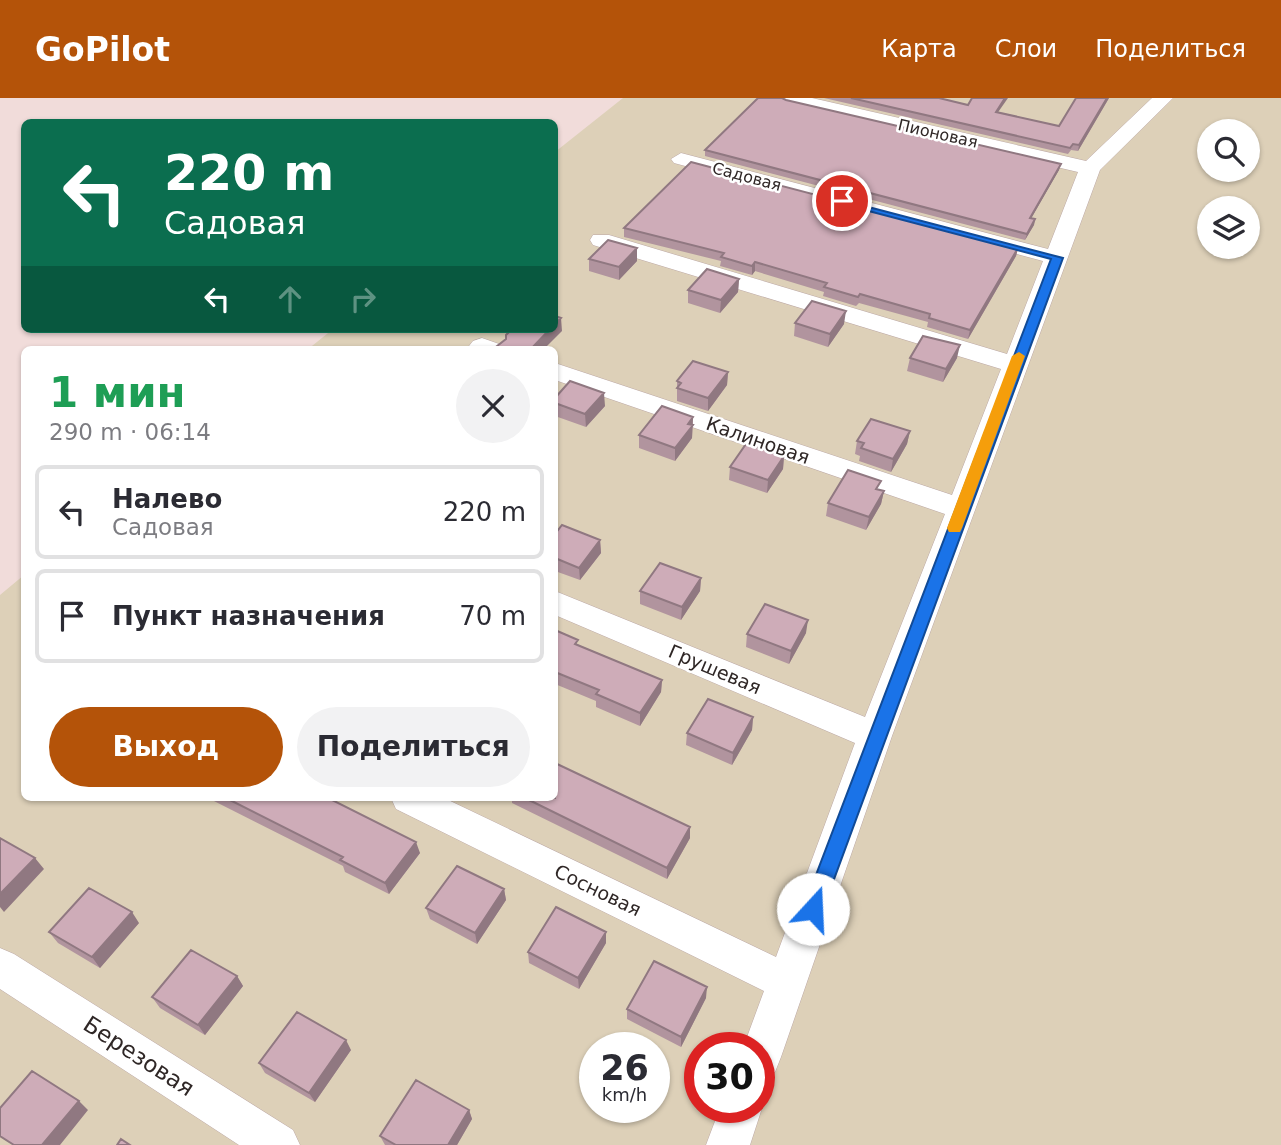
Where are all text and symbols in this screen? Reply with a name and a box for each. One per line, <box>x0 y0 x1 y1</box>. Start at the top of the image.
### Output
text: GoPilot <box>35 30 170 69</box>
text: Карта <box>881 35 957 63</box>
text: Слои <box>995 35 1057 63</box>
text: Поделиться <box>1095 35 1246 63</box>
street label: Пионовая <box>896 115 980 152</box>
map controls <box>1197 119 1260 259</box>
button: search <box>1197 119 1260 182</box>
text: 220 m <box>164 145 334 202</box>
icon: left <box>49 147 140 238</box>
street label: Садовая <box>710 158 783 195</box>
pin <box>812 171 872 231</box>
icon: arrive <box>823 182 861 220</box>
button: layers <box>1197 196 1260 259</box>
text: Садовая <box>164 204 305 242</box>
icon: left <box>198 280 236 318</box>
icon: ahead <box>271 280 309 318</box>
icon: right <box>344 280 382 318</box>
text: 1 мин <box>49 368 186 417</box>
button: close <box>456 369 530 443</box>
street label: Калиновая <box>703 412 813 468</box>
text: 290 m · 06:14 <box>49 419 211 445</box>
text: Налево <box>112 484 222 514</box>
icon: left <box>53 493 91 531</box>
text: 220 m <box>443 497 526 527</box>
text: Садовая <box>112 514 214 540</box>
icon: arrive <box>53 597 91 635</box>
text: Пункт назначения <box>112 601 385 631</box>
text: 70 m <box>459 601 526 631</box>
street label: Грушевая <box>665 640 765 698</box>
button: Выход <box>49 707 283 787</box>
button: Поделиться <box>297 707 530 787</box>
street label: Сосновая <box>551 860 645 920</box>
position arrow <box>776 872 850 946</box>
street label: Березовая <box>79 1011 199 1101</box>
speed limit sign: 30 <box>684 1032 775 1123</box>
text: 26 <box>600 1048 649 1088</box>
text: km/h <box>602 1084 647 1105</box>

